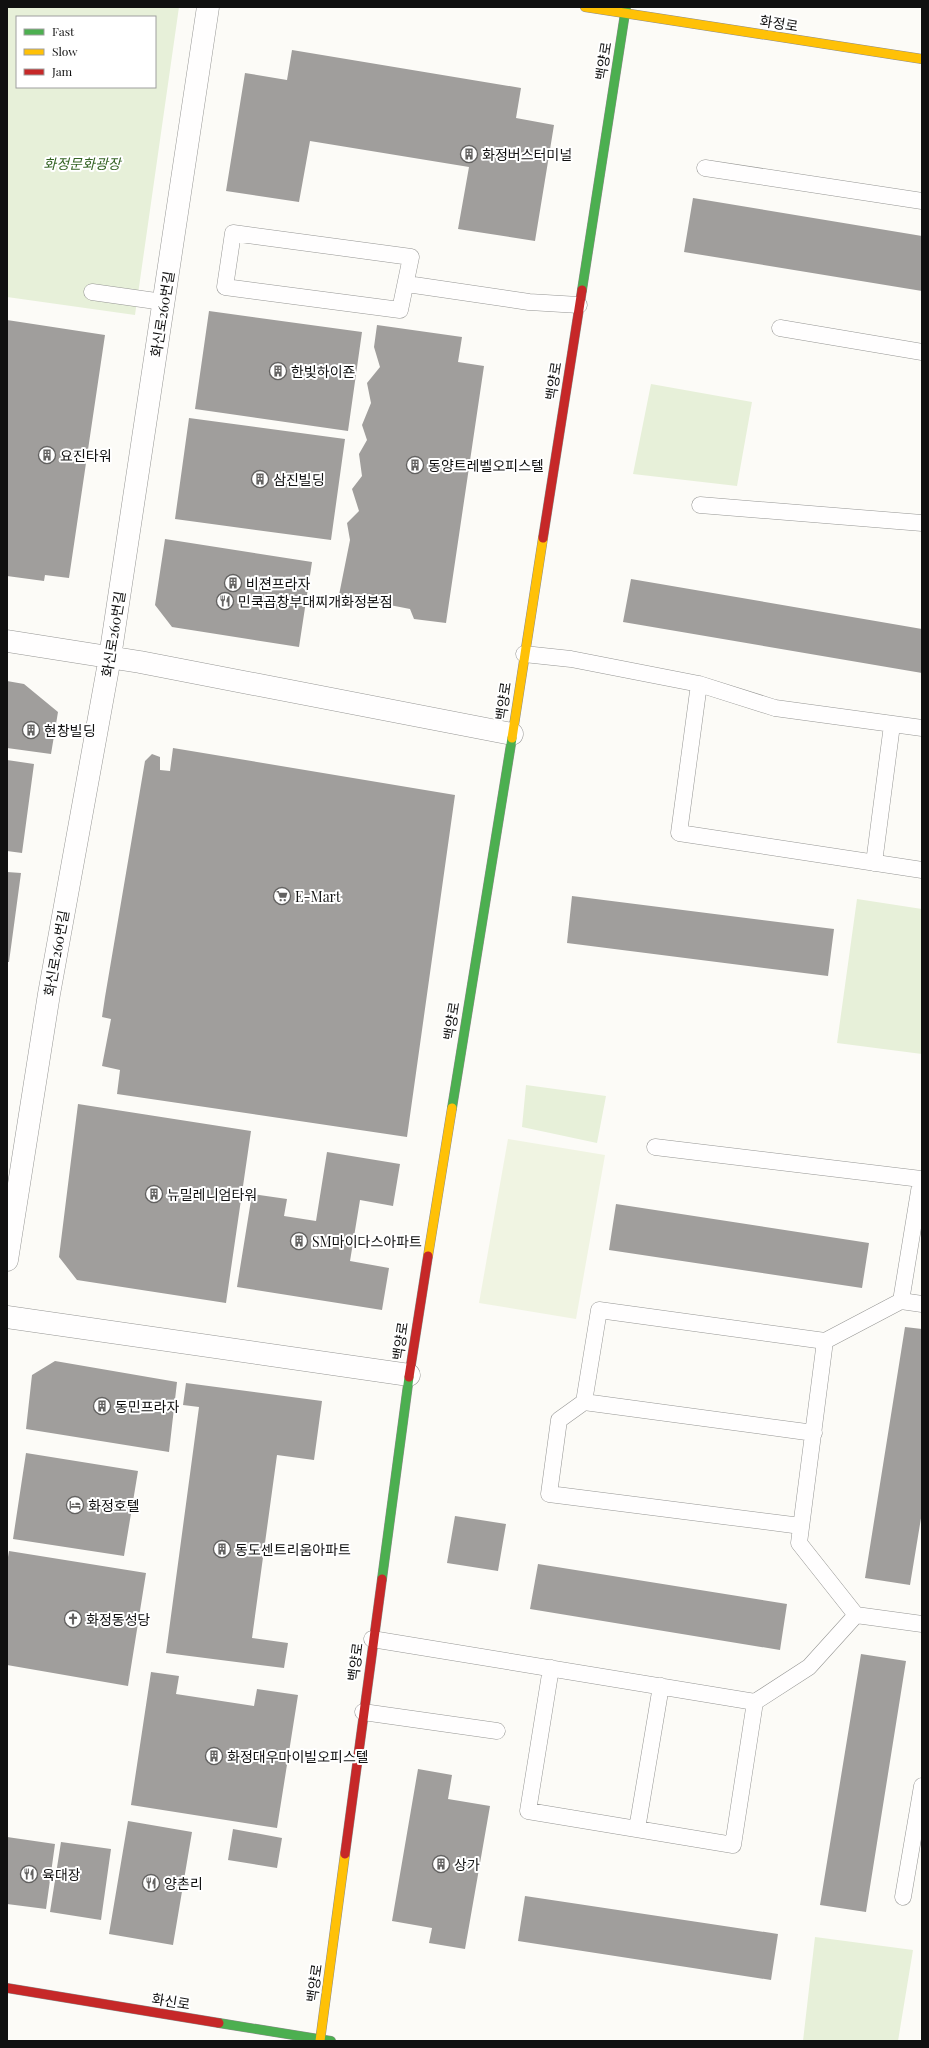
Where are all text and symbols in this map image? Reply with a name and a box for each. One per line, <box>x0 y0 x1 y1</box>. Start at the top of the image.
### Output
street label: 화정로 <box>758 11 800 35</box>
legend <box>16 16 156 88</box>
text: Fast <box>52 23 75 39</box>
street label: 백양로 <box>591 40 615 82</box>
text: Slow <box>52 43 78 59</box>
text: Jam <box>51 63 73 79</box>
building icon: 화정버스터미널 <box>459 144 479 164</box>
place label: 화정버스터미널 <box>482 145 572 164</box>
park label: 화정문화광장 <box>43 154 123 173</box>
street label: 화신로260번길 <box>146 270 178 358</box>
street label: 백양로 <box>541 360 565 402</box>
building icon: 한빛하이죤 <box>268 361 288 381</box>
place label: 한빛하이죤 <box>291 362 356 381</box>
building icon: 요진타워 <box>37 445 57 465</box>
place label: 요진타워 <box>60 446 112 465</box>
building icon: 동양트레벨오피스텔 <box>405 455 425 475</box>
place label: 동양트레벨오피스텔 <box>428 456 544 475</box>
building icon: 삼진빌딩 <box>250 469 270 489</box>
place label: 삼진빌딩 <box>273 470 325 489</box>
building icon: 비젼프라자 <box>223 573 243 593</box>
place label: 비젼프라자 <box>246 574 311 593</box>
street label: 화신로260번길 <box>97 590 129 678</box>
restaurant icon: 민쿡곱창부대찌개화정본점 <box>215 591 235 611</box>
place label: 민쿡곱창부대찌개화정본점 <box>238 592 393 611</box>
street label: 백양로 <box>491 680 515 721</box>
building icon: 현창빌딩 <box>21 720 41 740</box>
place label: 현창빌딩 <box>44 721 96 740</box>
supermarket icon: E-Mart <box>272 886 292 906</box>
place label: E-Mart <box>295 887 342 906</box>
street label: 화신로260번길 <box>39 909 73 997</box>
street label: 백양로 <box>439 1000 463 1042</box>
building icon: 뉴밀레니엄타워 <box>144 1184 164 1204</box>
place label: 뉴밀레니엄타워 <box>167 1185 257 1204</box>
building icon: SM마이다스아파트 <box>289 1231 309 1251</box>
place label: SM마이다스아파트 <box>312 1232 422 1251</box>
street label: 백양로 <box>388 1320 412 1361</box>
building icon: 동민프라자 <box>92 1396 112 1416</box>
place label: 동민프라자 <box>115 1397 180 1416</box>
hotel icon: 화정호텔 <box>65 1495 85 1515</box>
place label: 화정호텔 <box>88 1496 140 1515</box>
building icon: 동도센트리움아파트 <box>212 1539 232 1559</box>
place label: 동도센트리움아파트 <box>235 1540 351 1559</box>
church icon: 화정동성당 <box>63 1609 83 1629</box>
place label: 화정동성당 <box>86 1610 151 1629</box>
street label: 백양로 <box>343 1642 367 1682</box>
building icon: 화정대우마이빌오피스텔 <box>204 1746 224 1766</box>
place label: 화정대우마이빌오피스텔 <box>227 1747 369 1766</box>
building icon: 상가 <box>431 1854 451 1874</box>
place label: 상가 <box>454 1855 480 1874</box>
restaurant icon: 육대장 <box>19 1864 39 1884</box>
place label: 육대장 <box>42 1865 81 1884</box>
restaurant icon: 양촌리 <box>141 1873 161 1893</box>
place label: 양촌리 <box>164 1874 203 1893</box>
street label: 백양로 <box>302 1962 326 2003</box>
street label: 화신로 <box>150 1989 192 2013</box>

